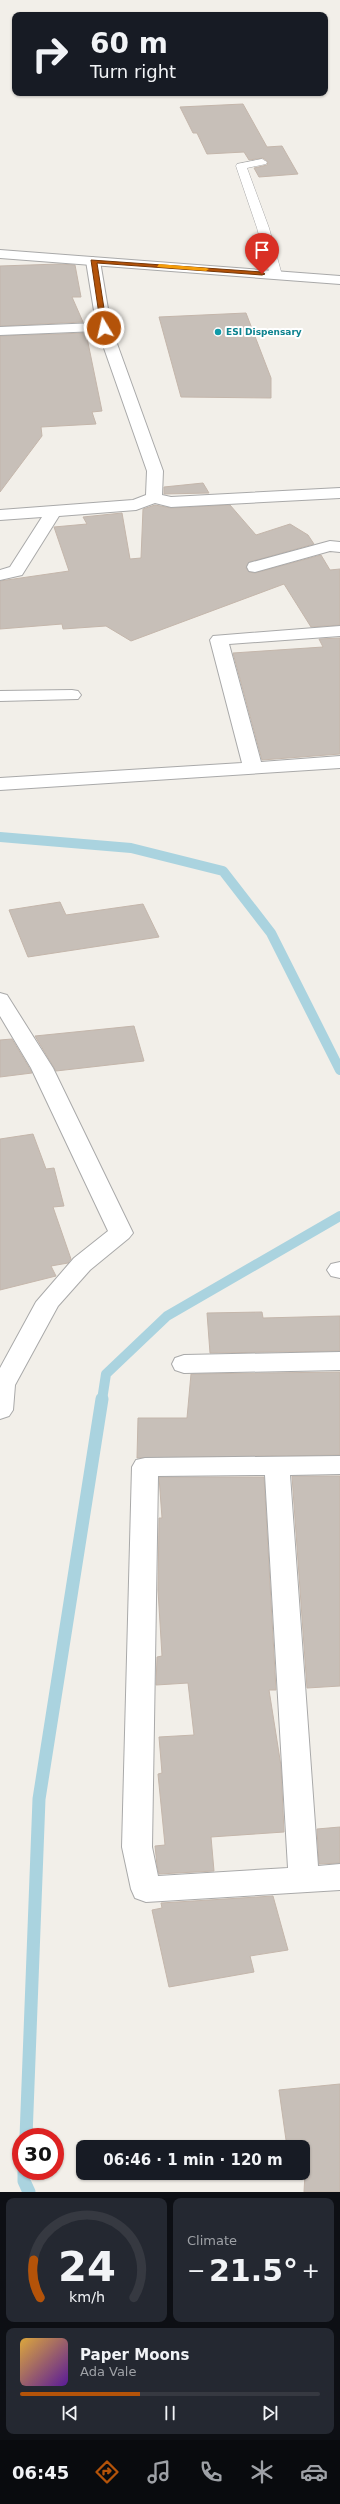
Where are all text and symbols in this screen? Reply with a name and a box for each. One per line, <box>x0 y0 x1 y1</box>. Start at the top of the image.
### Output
text: 60 m <box>90 27 168 60</box>
icon: right <box>24 28 76 80</box>
text: Turn right <box>90 61 176 82</box>
pin <box>245 233 279 274</box>
icon: arrive <box>251 239 273 261</box>
position arrow <box>83 307 125 349</box>
marker: ESI Dispensary <box>213 327 223 337</box>
place label: ESI Dispensary <box>226 327 302 337</box>
speed limit sign: 30 <box>12 2128 64 2180</box>
text: 06:46 · 1 min · 120 m <box>103 2151 283 2169</box>
text: Climate <box>187 2233 237 2248</box>
text: 24 <box>58 2242 115 2291</box>
text: 21.5° <box>209 2253 298 2288</box>
text: − <box>187 2258 205 2283</box>
text: + <box>302 2258 320 2283</box>
text: km/h <box>68 2289 105 2305</box>
text: Paper Moons <box>80 2346 189 2364</box>
text: Ada Vale <box>80 2364 136 2379</box>
icon: previous <box>59 2402 81 2424</box>
icon: pause <box>159 2402 181 2424</box>
icon: next <box>259 2402 281 2424</box>
icon: directions <box>93 2458 121 2486</box>
icon: music <box>145 2458 173 2486</box>
icon: phone <box>197 2458 225 2486</box>
icon: climate <box>248 2458 276 2486</box>
icon: car <box>300 2458 328 2486</box>
text: 06:45 <box>12 2462 69 2483</box>

